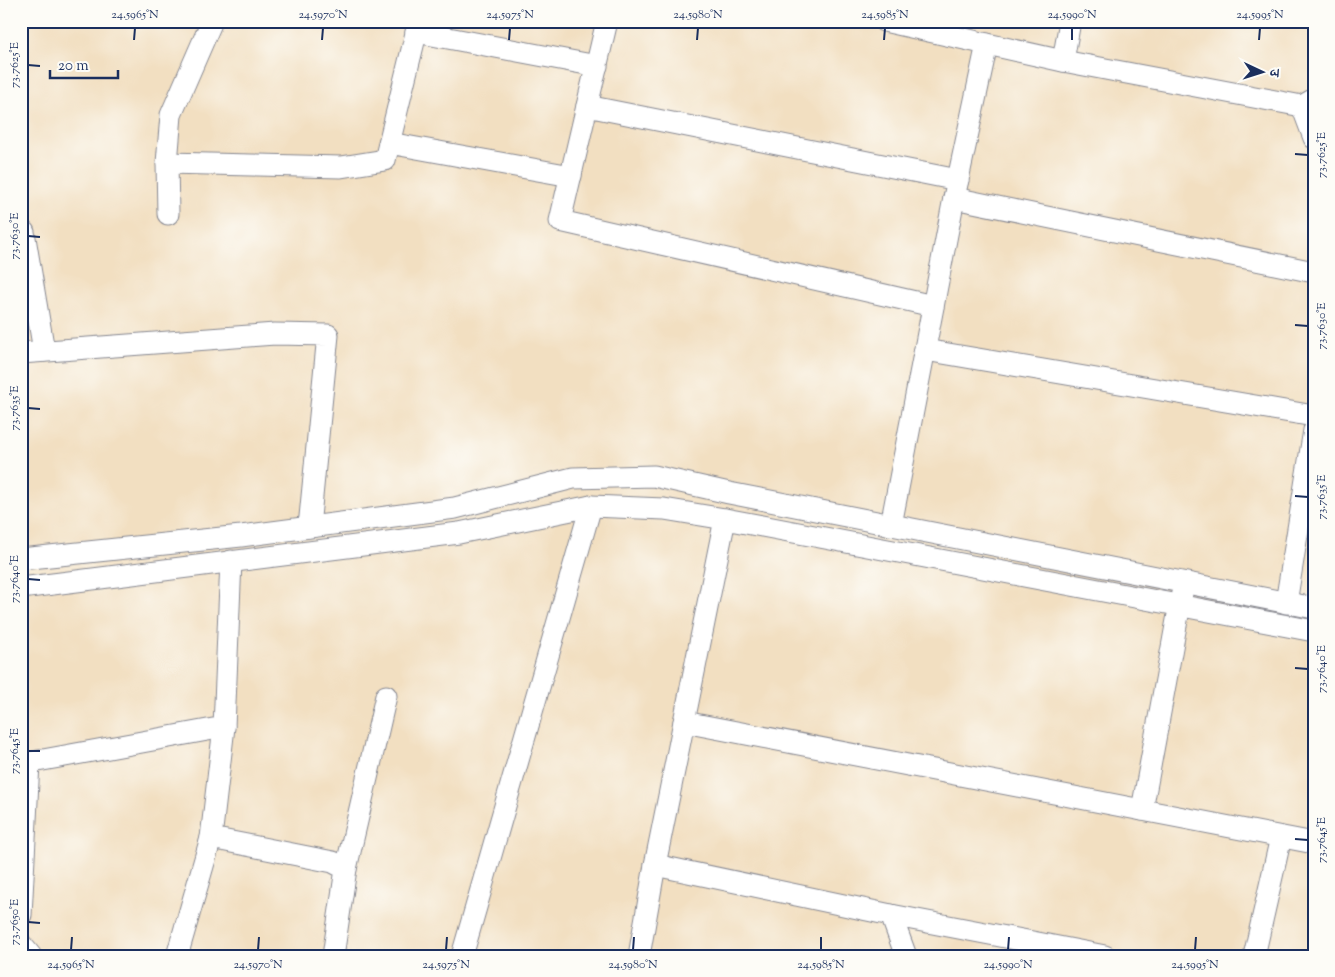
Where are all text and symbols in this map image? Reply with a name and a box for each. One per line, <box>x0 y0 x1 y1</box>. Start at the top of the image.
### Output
text: 24.5965°N <box>111 6 159 24</box>
text: 24.5970°N <box>298 6 348 24</box>
text: 24.5975°N <box>486 6 534 24</box>
text: 24.5980°N <box>673 6 723 24</box>
text: 24.5985°N <box>861 6 909 24</box>
text: 24.5990°N <box>1047 6 1097 24</box>
text: 24.5995°N <box>1236 6 1284 24</box>
text: 73.7625°E <box>6 41 24 88</box>
scale bar <box>50 48 118 80</box>
north arrow <box>1238 48 1288 98</box>
text: 20 m <box>58 56 89 77</box>
text: उ <box>1263 68 1283 78</box>
text: 73.7625°E <box>1313 131 1331 178</box>
text: 73.7630°E <box>6 212 24 260</box>
text: 73.7630°E <box>1313 302 1331 350</box>
text: 73.7635°E <box>6 385 24 431</box>
text: 73.7635°E <box>1313 474 1331 520</box>
text: 73.7640°E <box>6 554 24 603</box>
text: 73.7640°E <box>1313 644 1331 693</box>
text: 73.7645°E <box>6 727 24 774</box>
text: 73.7645°E <box>1313 816 1331 863</box>
text: 73.7650°E <box>6 898 24 945</box>
text: 24.5965°N <box>47 956 95 974</box>
text: 24.5970°N <box>233 956 283 974</box>
text: 24.5975°N <box>422 956 470 974</box>
text: 24.5980°N <box>608 956 658 974</box>
text: 24.5985°N <box>797 956 845 974</box>
text: 24.5990°N <box>983 956 1033 974</box>
text: 24.5995°N <box>1171 956 1219 974</box>

